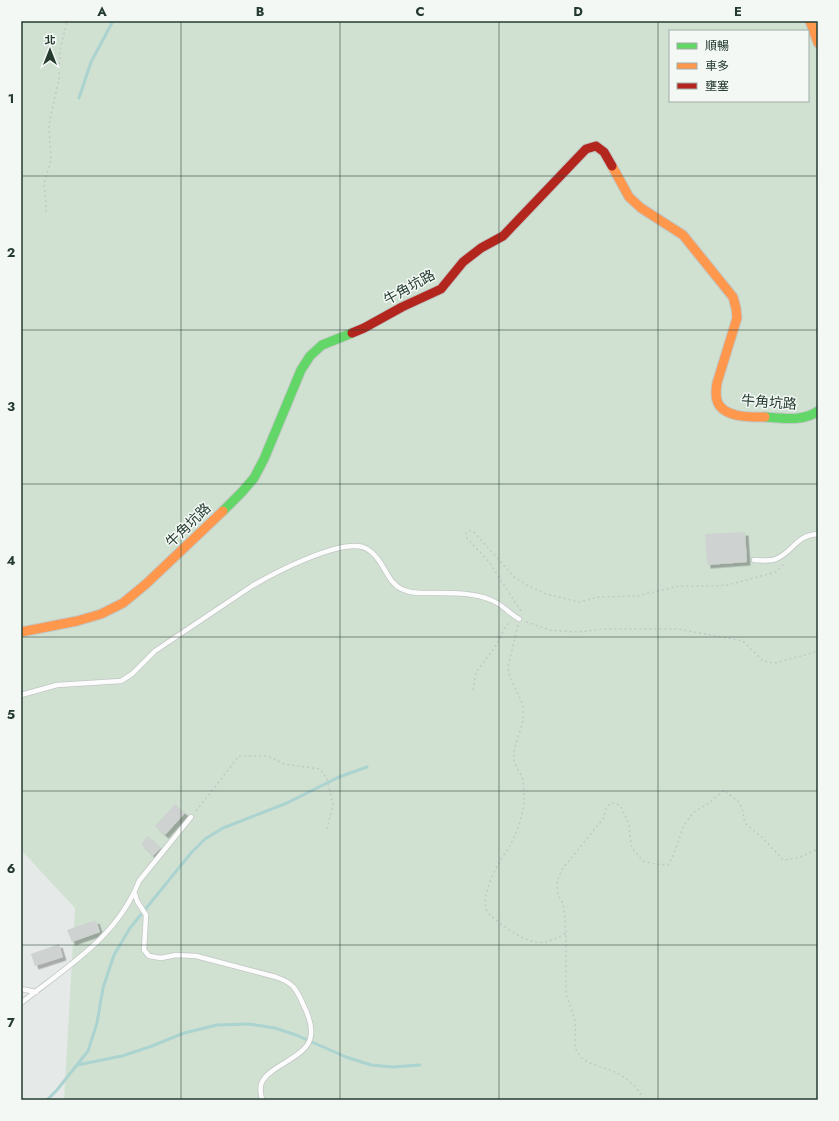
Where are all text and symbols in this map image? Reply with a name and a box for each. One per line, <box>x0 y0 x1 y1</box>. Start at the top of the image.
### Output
text: A <box>96 2 107 21</box>
text: B <box>256 2 265 21</box>
text: C <box>415 2 425 21</box>
text: D <box>573 2 583 21</box>
text: E <box>734 2 742 21</box>
north arrow <box>30 30 70 70</box>
legend <box>669 30 809 102</box>
text: 北 <box>45 32 56 48</box>
text: 順暢 <box>705 37 729 55</box>
text: 車多 <box>705 57 729 75</box>
text: 壅塞 <box>705 77 729 95</box>
text: 1 <box>8 89 14 108</box>
text: 2 <box>7 243 15 262</box>
street label: 牛角坑路 <box>380 265 438 309</box>
street label: 牛角坑路 <box>740 390 798 414</box>
text: 3 <box>7 397 15 416</box>
street label: 牛角坑路 <box>161 498 215 552</box>
text: 4 <box>6 551 16 570</box>
text: 5 <box>7 705 15 724</box>
text: 6 <box>7 859 16 878</box>
text: 7 <box>7 1013 15 1032</box>

